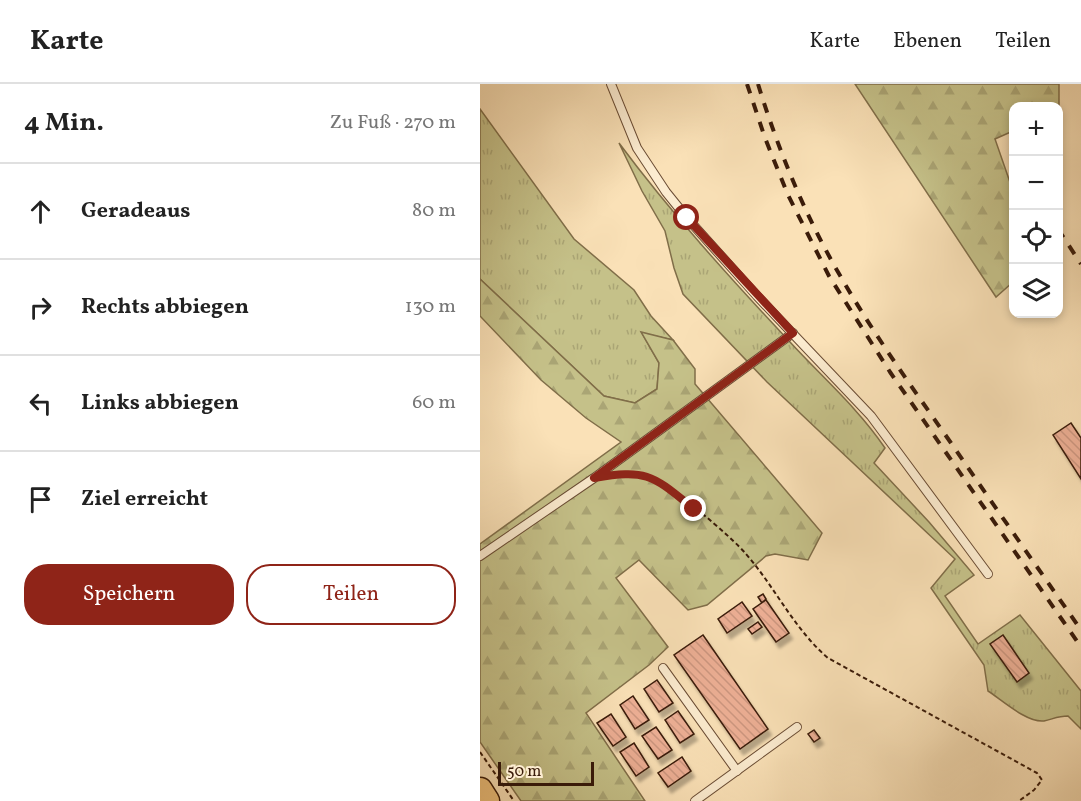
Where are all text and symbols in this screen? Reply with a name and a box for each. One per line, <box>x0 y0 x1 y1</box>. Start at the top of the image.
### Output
text: Karte <box>30 22 104 61</box>
text: Karte <box>809 27 860 56</box>
text: Ebenen <box>893 27 962 56</box>
text: Teilen <box>995 27 1051 56</box>
map controls <box>1009 102 1063 318</box>
button: + <box>1009 102 1063 156</box>
text: 4 Min. <box>24 105 104 141</box>
text: Zu Fuß · 270 m <box>329 109 456 137</box>
button: − <box>1009 156 1063 210</box>
icon: ahead <box>24 195 57 228</box>
text: Geradeaus <box>81 196 191 227</box>
text: 80 m <box>412 197 456 225</box>
route start <box>673 204 699 230</box>
button: locate <box>1009 210 1063 264</box>
button: layers <box>1009 264 1063 318</box>
icon: right <box>24 291 57 324</box>
text: Rechts abbiegen <box>81 292 249 323</box>
text: 130 m <box>405 293 456 321</box>
icon: left <box>24 387 57 420</box>
text: Links abbiegen <box>81 388 239 419</box>
text: 60 m <box>412 389 456 417</box>
icon: arrive <box>24 483 57 516</box>
text: Ziel erreicht <box>81 484 208 515</box>
route end <box>680 495 706 521</box>
button: Speichern <box>24 564 234 625</box>
button: Teilen <box>246 564 456 625</box>
scale bar <box>498 759 594 786</box>
text: 50 m <box>507 761 541 783</box>

